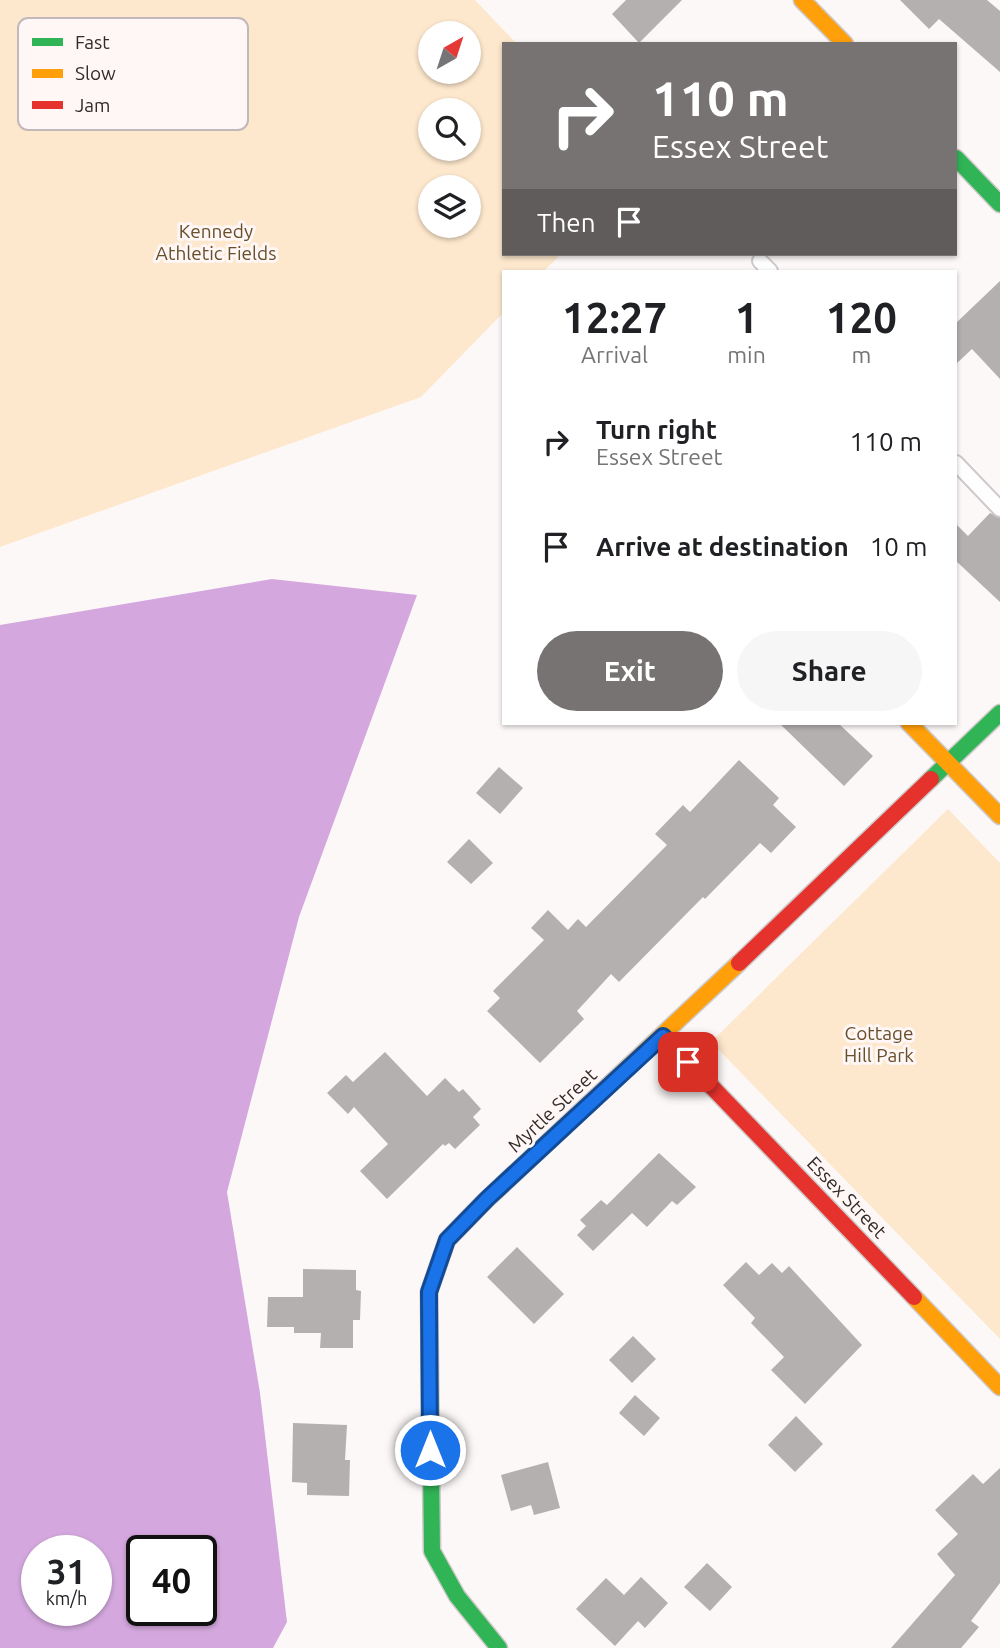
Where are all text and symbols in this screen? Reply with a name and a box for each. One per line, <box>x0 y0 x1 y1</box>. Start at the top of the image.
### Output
legend <box>18 18 248 130</box>
north arrow <box>418 21 481 84</box>
map controls <box>418 21 481 238</box>
text: Fast <box>75 31 110 53</box>
text: Slow <box>75 62 116 84</box>
icon: right <box>537 70 628 161</box>
text: 110 m <box>652 70 789 125</box>
text: Jam <box>75 94 111 116</box>
button: search <box>418 98 481 161</box>
text: Essex Street <box>652 128 828 164</box>
button: layers <box>418 175 481 238</box>
icon: arrive <box>610 203 648 241</box>
text: Then <box>537 208 596 237</box>
park label: Kennedy Athletic Fields <box>156 220 276 264</box>
text: 12:27 <box>562 294 667 341</box>
text: 1 <box>735 294 758 341</box>
text: 120 <box>826 294 897 341</box>
text: Arrival <box>581 342 648 367</box>
text: min <box>727 342 766 367</box>
text: m <box>851 342 871 367</box>
text: Turn right <box>596 415 717 444</box>
icon: right <box>537 423 575 461</box>
text: 110 m <box>850 427 922 456</box>
text: Essex Street <box>596 444 723 469</box>
icon: arrive <box>537 528 575 566</box>
text: Arrive at destination <box>596 532 849 561</box>
text: 10 m <box>870 532 927 561</box>
button: Exit <box>537 631 723 711</box>
button: Share <box>737 631 922 711</box>
park label: Cottage Hill Park <box>844 1022 914 1066</box>
pin <box>658 1032 718 1092</box>
icon: arrive <box>669 1043 707 1081</box>
street label: Myrtle Street <box>503 1063 601 1157</box>
street label: Essex Street <box>803 1152 892 1243</box>
position arrow <box>393 1413 467 1487</box>
speed limit sign: 40 <box>126 1535 217 1626</box>
text: 31 <box>47 1551 86 1591</box>
text: km/h <box>46 1588 87 1608</box>

